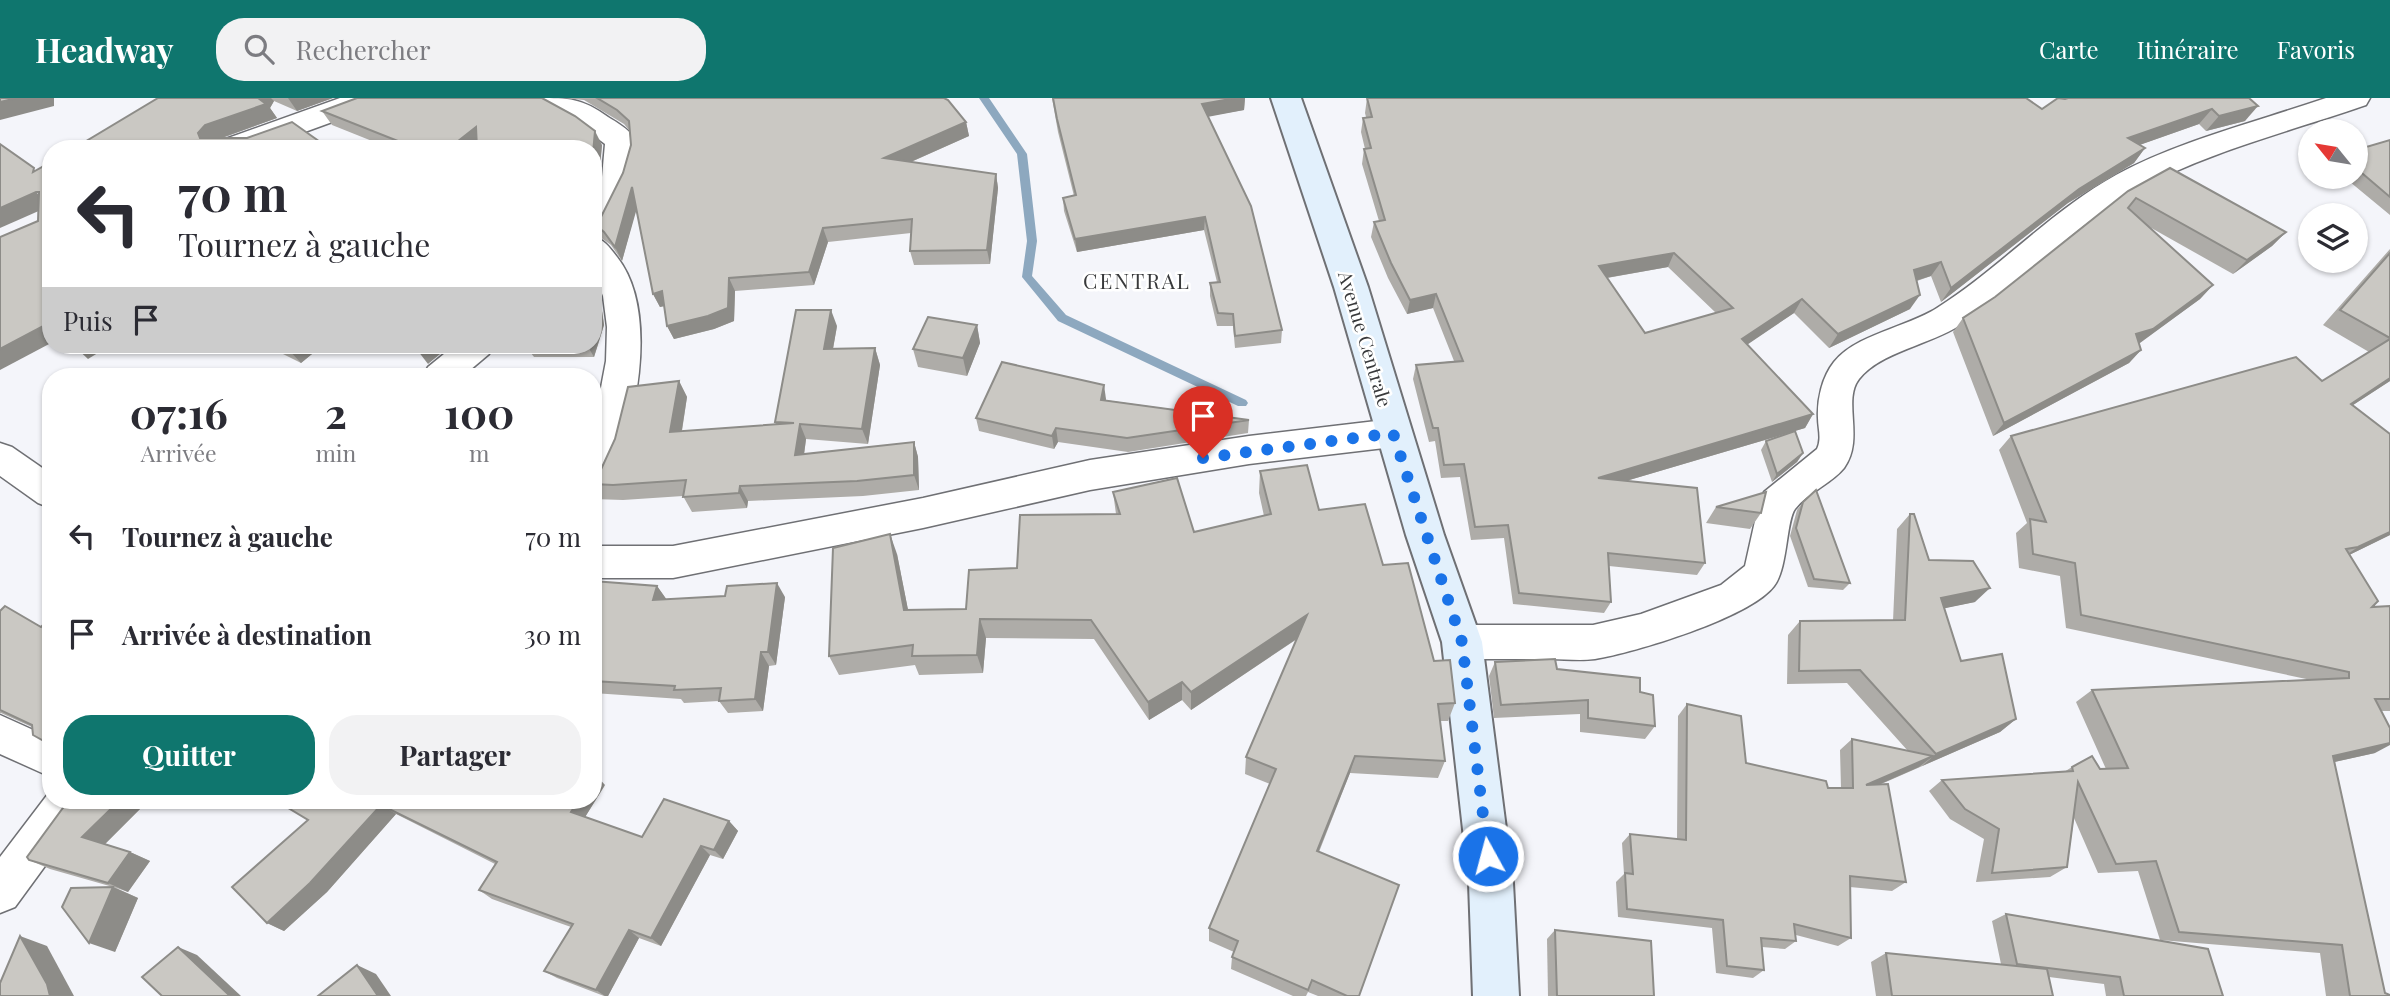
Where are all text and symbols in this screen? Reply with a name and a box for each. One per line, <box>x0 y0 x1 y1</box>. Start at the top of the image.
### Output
search box <box>216 18 706 81</box>
text: Headway <box>35 27 174 71</box>
icon: search <box>240 30 278 68</box>
text: Rechercher <box>296 32 431 67</box>
text: Carte <box>2039 33 2099 65</box>
text: Itinéraire <box>2137 33 2239 65</box>
text: Favoris <box>2277 33 2355 65</box>
north arrow <box>2298 119 2368 189</box>
map controls <box>2298 119 2368 273</box>
text: 70 m <box>178 159 288 224</box>
icon: left <box>63 168 154 259</box>
button: layers <box>2298 203 2368 273</box>
text: Tournez à gauche <box>178 222 431 265</box>
district label: CENTRAL <box>1083 266 1191 294</box>
street label: Avenue Centrale <box>1333 267 1399 410</box>
icon: arrive <box>127 301 165 339</box>
text: Puis <box>63 303 113 338</box>
text: 07:16 <box>130 384 228 440</box>
text: 2 <box>325 384 347 440</box>
text: 100 <box>444 384 514 440</box>
pin <box>1173 386 1233 458</box>
icon: arrive <box>1184 397 1222 435</box>
text: Arrivée <box>141 437 217 468</box>
text: min <box>315 437 356 468</box>
text: m <box>469 437 489 468</box>
icon: left <box>63 517 101 555</box>
text: Tournez à gauche <box>122 519 333 554</box>
text: 70 m <box>525 519 581 554</box>
icon: arrive <box>63 615 101 653</box>
text: Arrivée à destination <box>122 617 372 652</box>
text: 30 m <box>524 617 581 652</box>
button: Quitter <box>63 715 315 795</box>
button: Partager <box>329 715 581 795</box>
position arrow <box>1451 819 1525 893</box>

